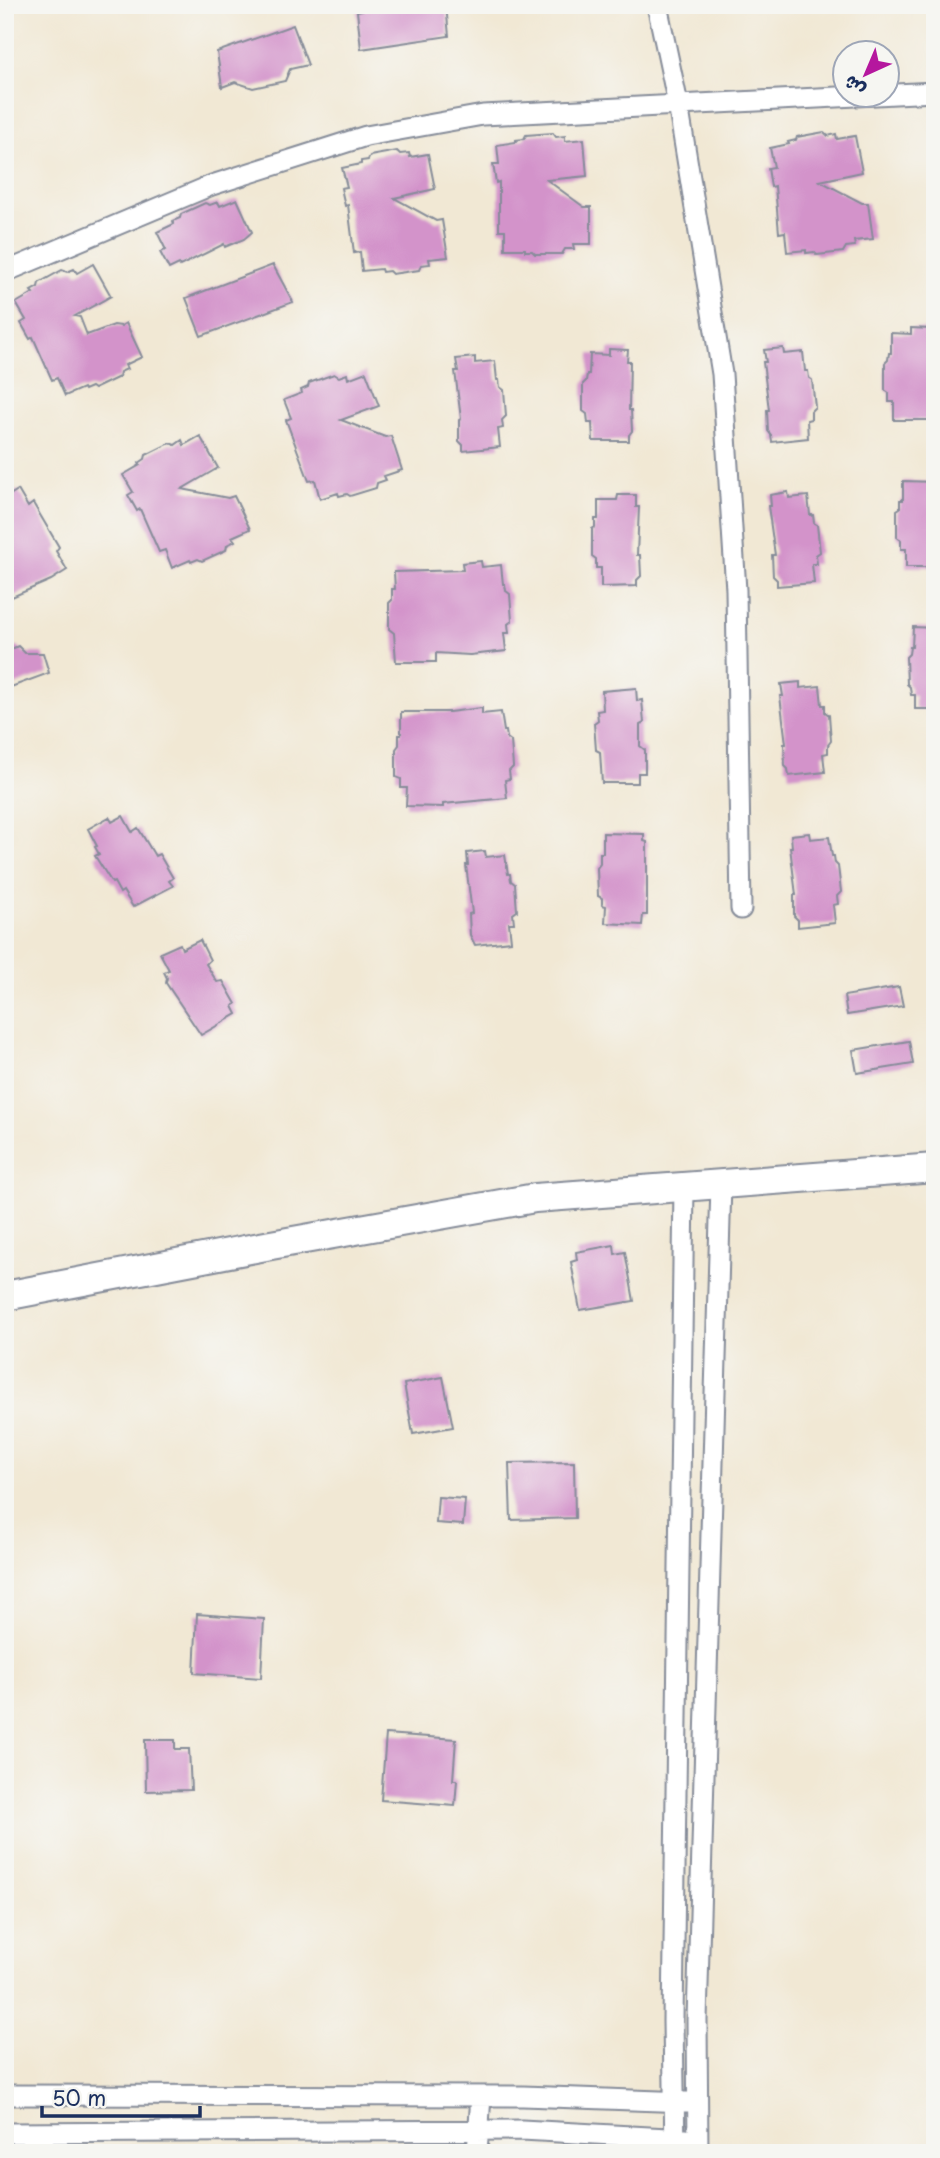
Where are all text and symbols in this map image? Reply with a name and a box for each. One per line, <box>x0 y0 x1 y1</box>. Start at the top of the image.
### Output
north arrow <box>832 38 902 108</box>
text: ش <box>836 70 871 104</box>
scale bar <box>42 2074 200 2118</box>
text: 50 m <box>52 2081 106 2113</box>

